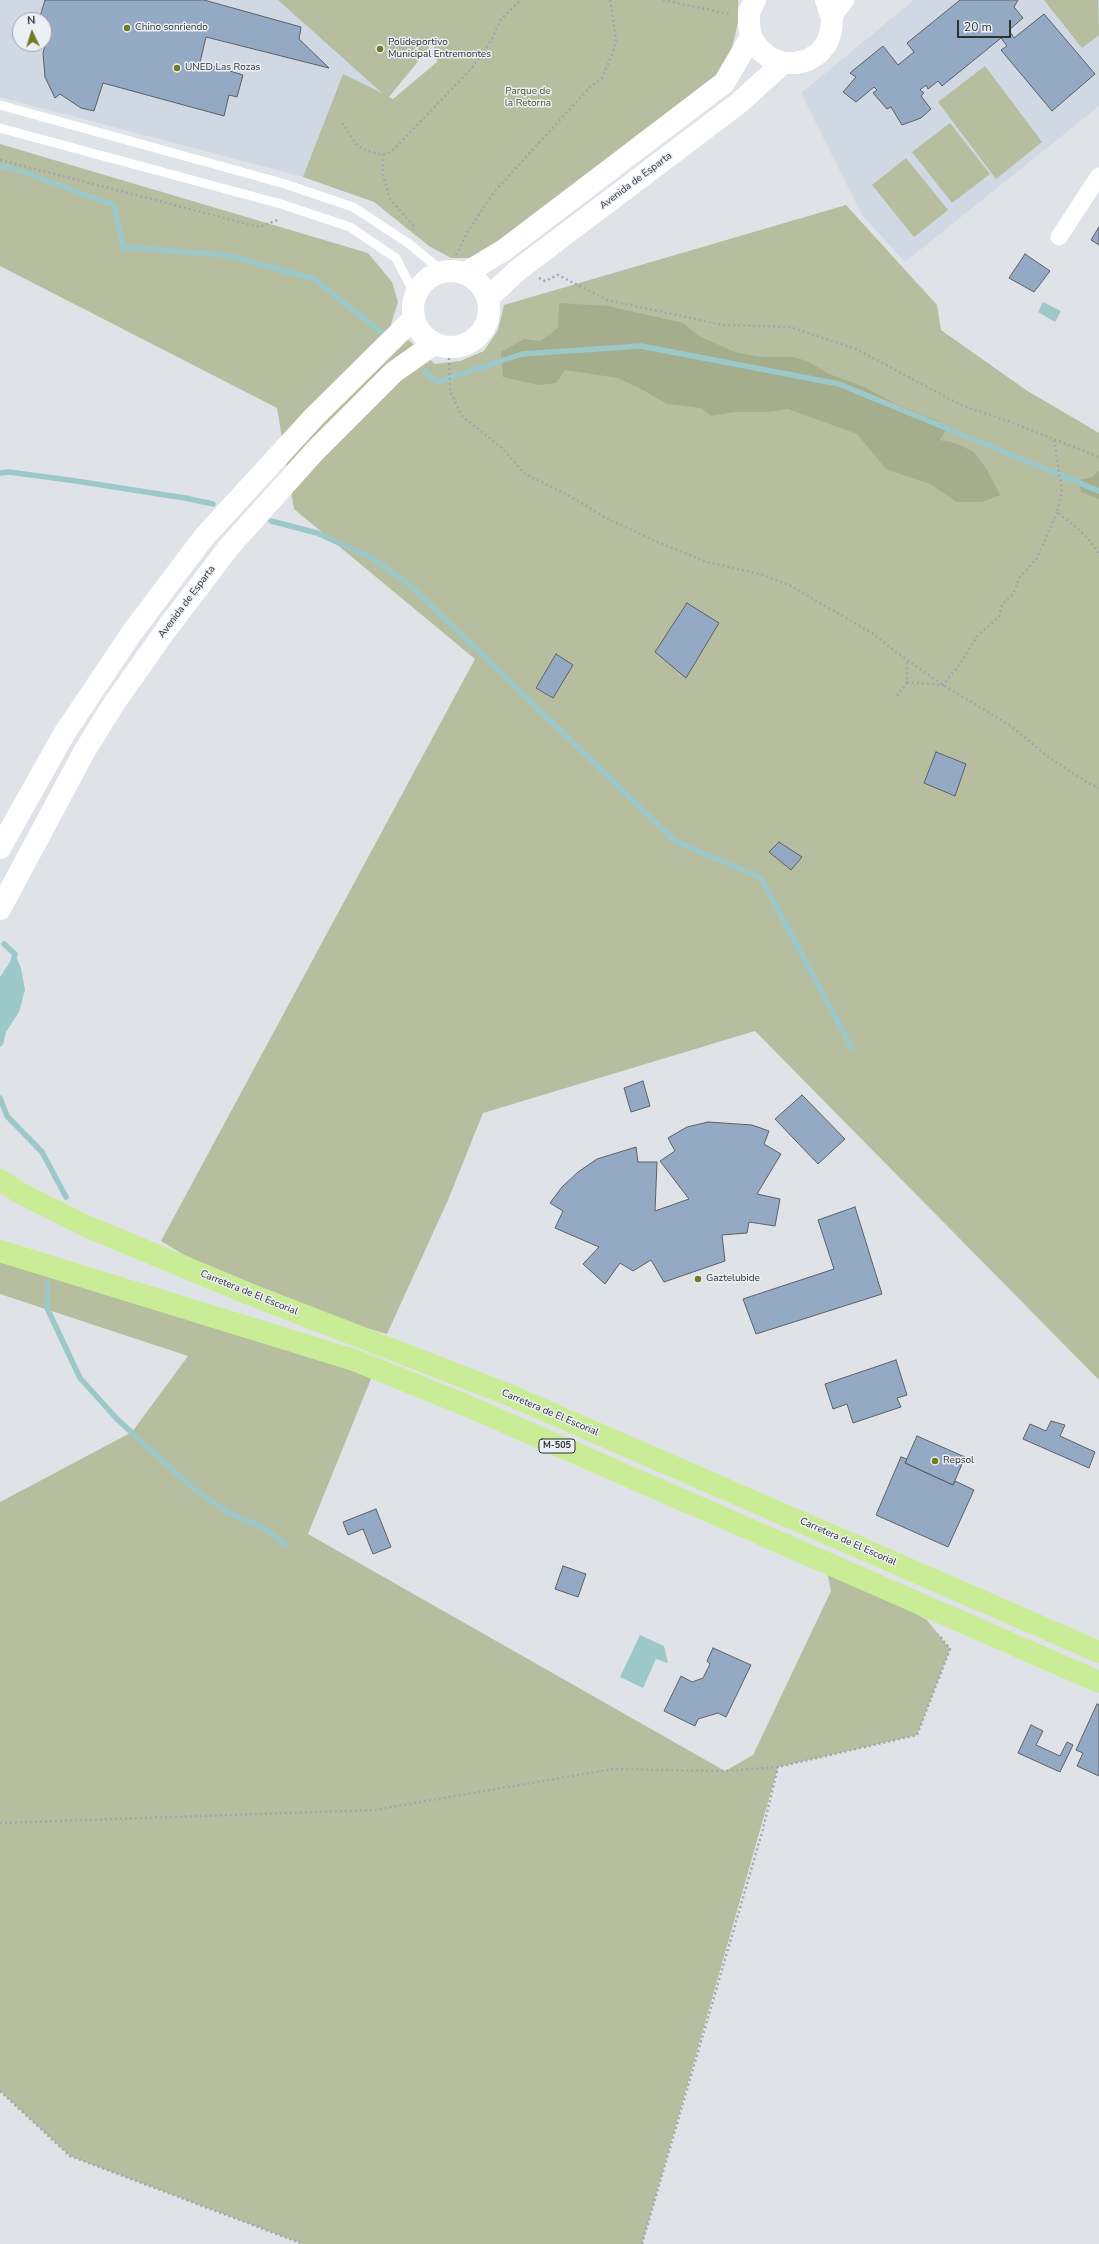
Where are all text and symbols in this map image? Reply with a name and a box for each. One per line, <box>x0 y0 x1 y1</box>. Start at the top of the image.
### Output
north arrow <box>12 12 52 52</box>
scale bar <box>959 12 1013 38</box>
text: N <box>27 13 36 28</box>
text: 20 m <box>964 19 992 35</box>
place label: Chino sonriendo <box>135 22 208 34</box>
marker: Chino sonriendo <box>122 23 132 33</box>
place label: Polideportivo Municipal Entremontes <box>388 37 491 60</box>
marker: Polideportivo Municipal Entremontes <box>375 44 385 54</box>
place label: UNED Las Rozas <box>185 62 260 74</box>
marker: UNED Las Rozas <box>172 63 182 73</box>
park label: Parque de la Retorna <box>505 86 551 110</box>
street label: Avenida de Esparta <box>598 150 674 212</box>
street label: Avenida de Esparta <box>156 564 218 640</box>
street label: Carretera de El Escorial <box>198 1268 300 1318</box>
place label: Gaztelubide <box>706 1273 760 1285</box>
marker: Gaztelubide <box>693 1274 703 1284</box>
street label: Carretera de El Escorial <box>500 1387 600 1439</box>
road number: M-505 <box>539 1439 575 1453</box>
place label: Repsol <box>943 1455 974 1467</box>
marker: Repsol <box>930 1456 940 1466</box>
street label: Carretera de El Escorial <box>798 1515 898 1569</box>

